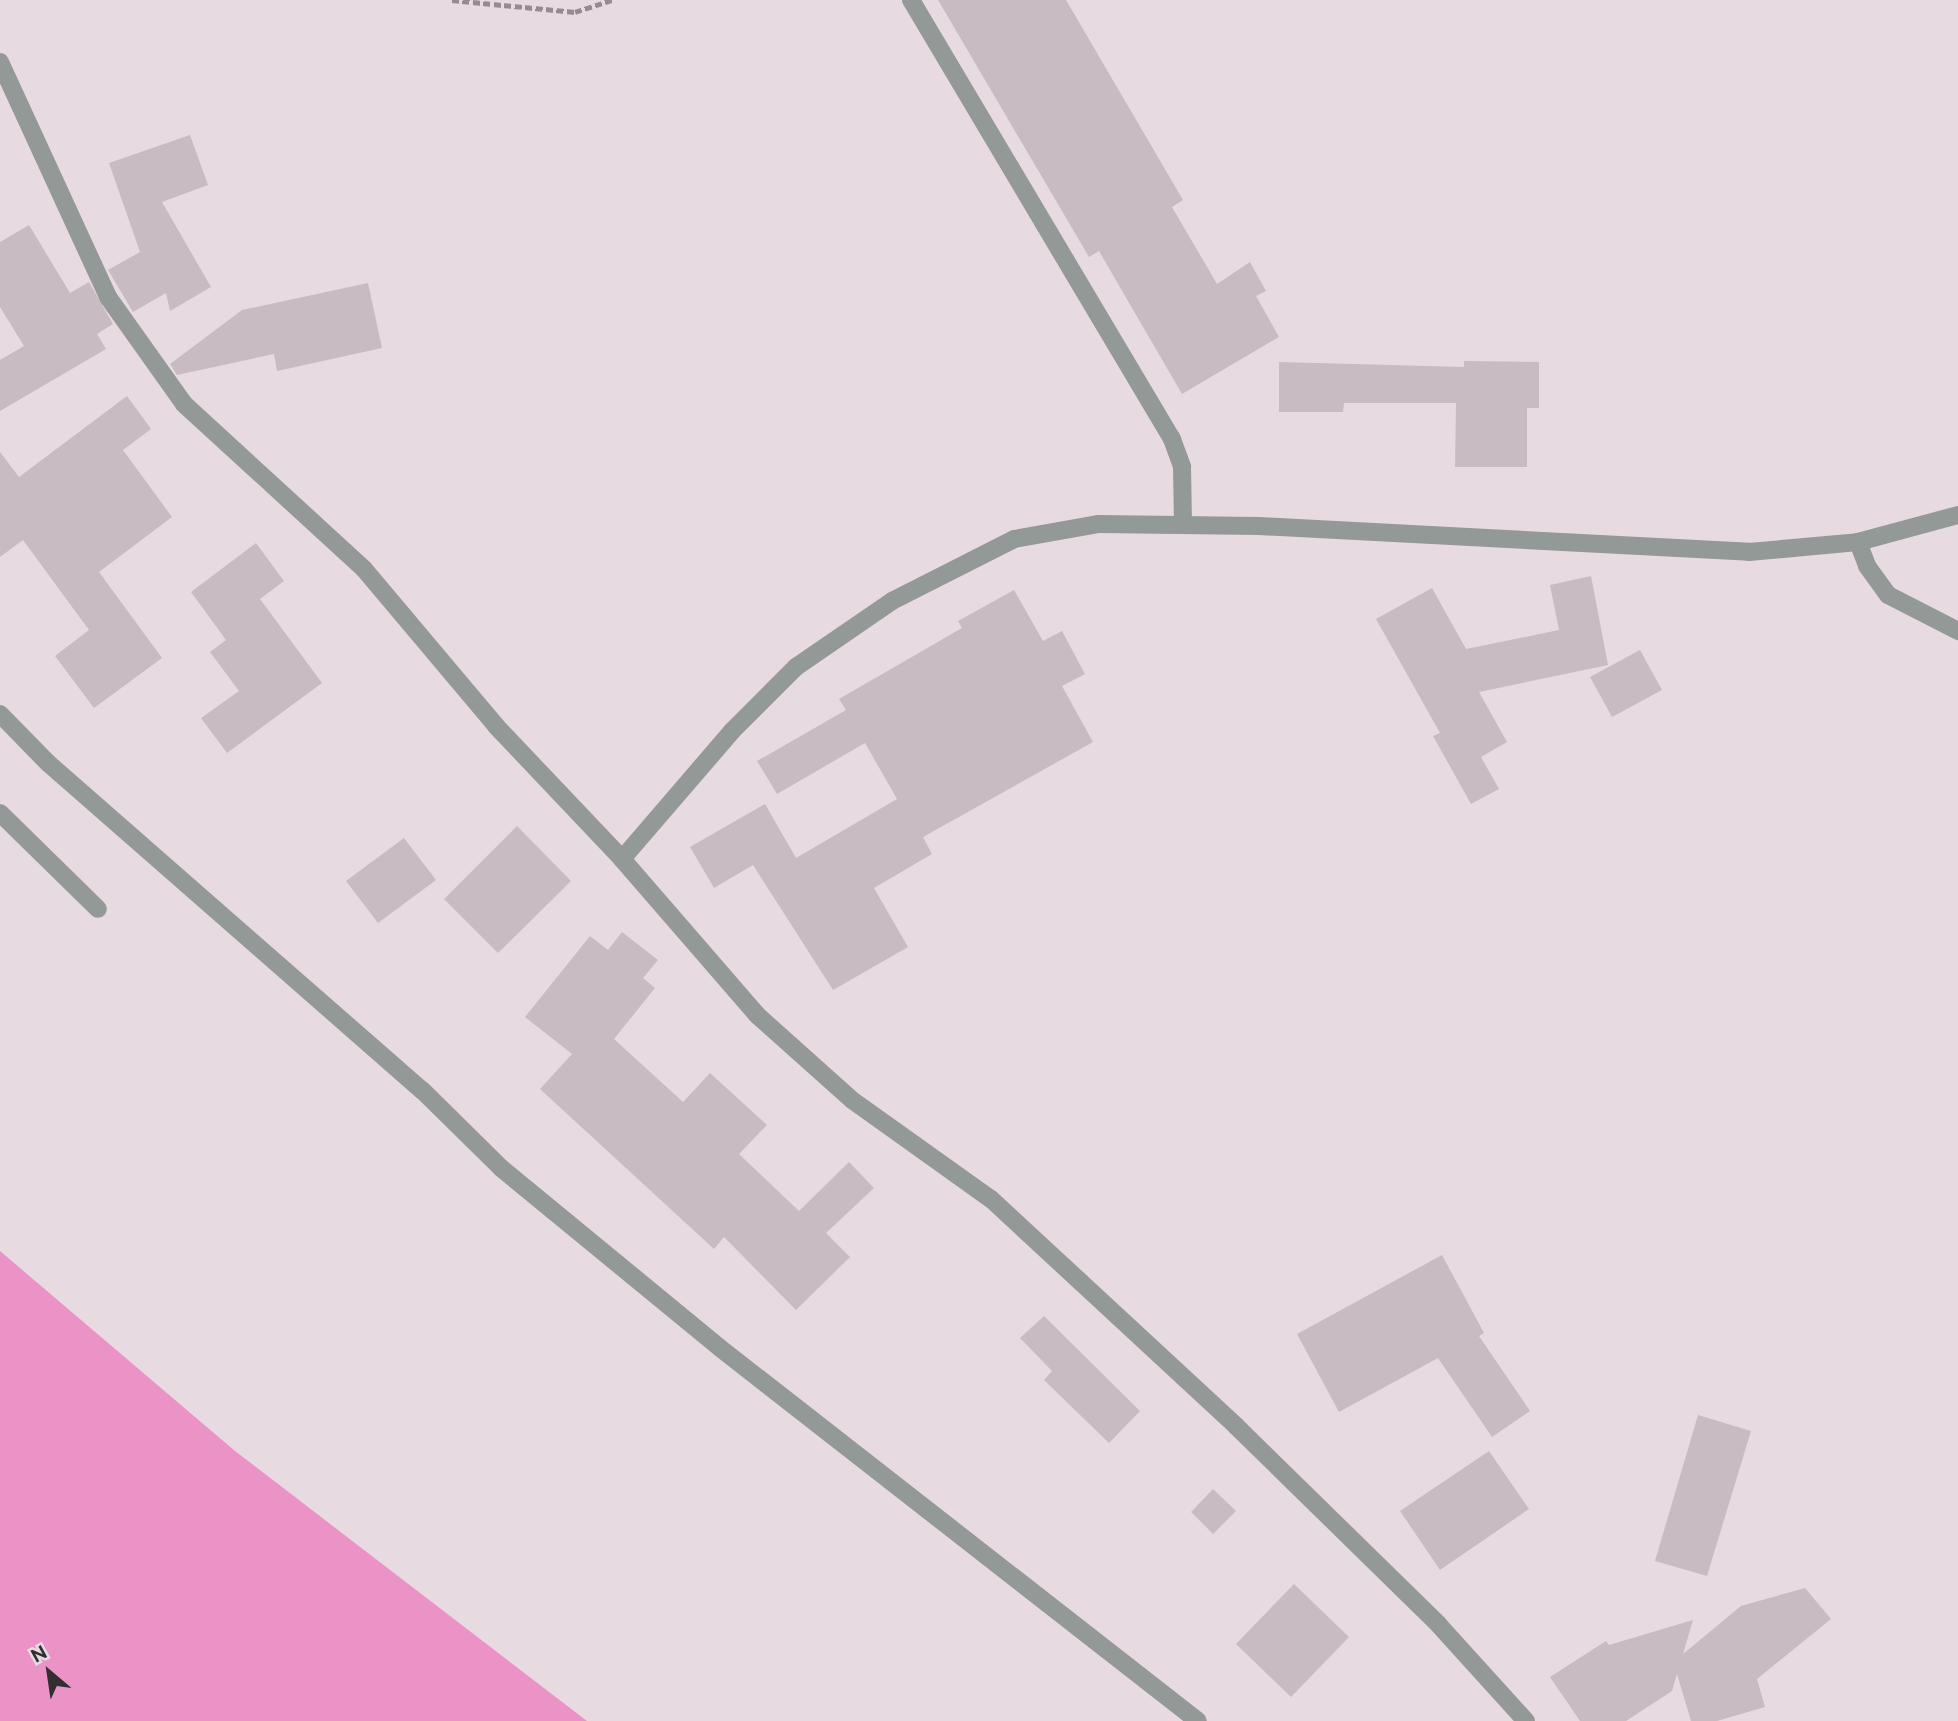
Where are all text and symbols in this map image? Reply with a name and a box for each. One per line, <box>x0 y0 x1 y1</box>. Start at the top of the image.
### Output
north arrow <box>14 1637 84 1707</box>
text: N <box>27 1640 50 1667</box>

